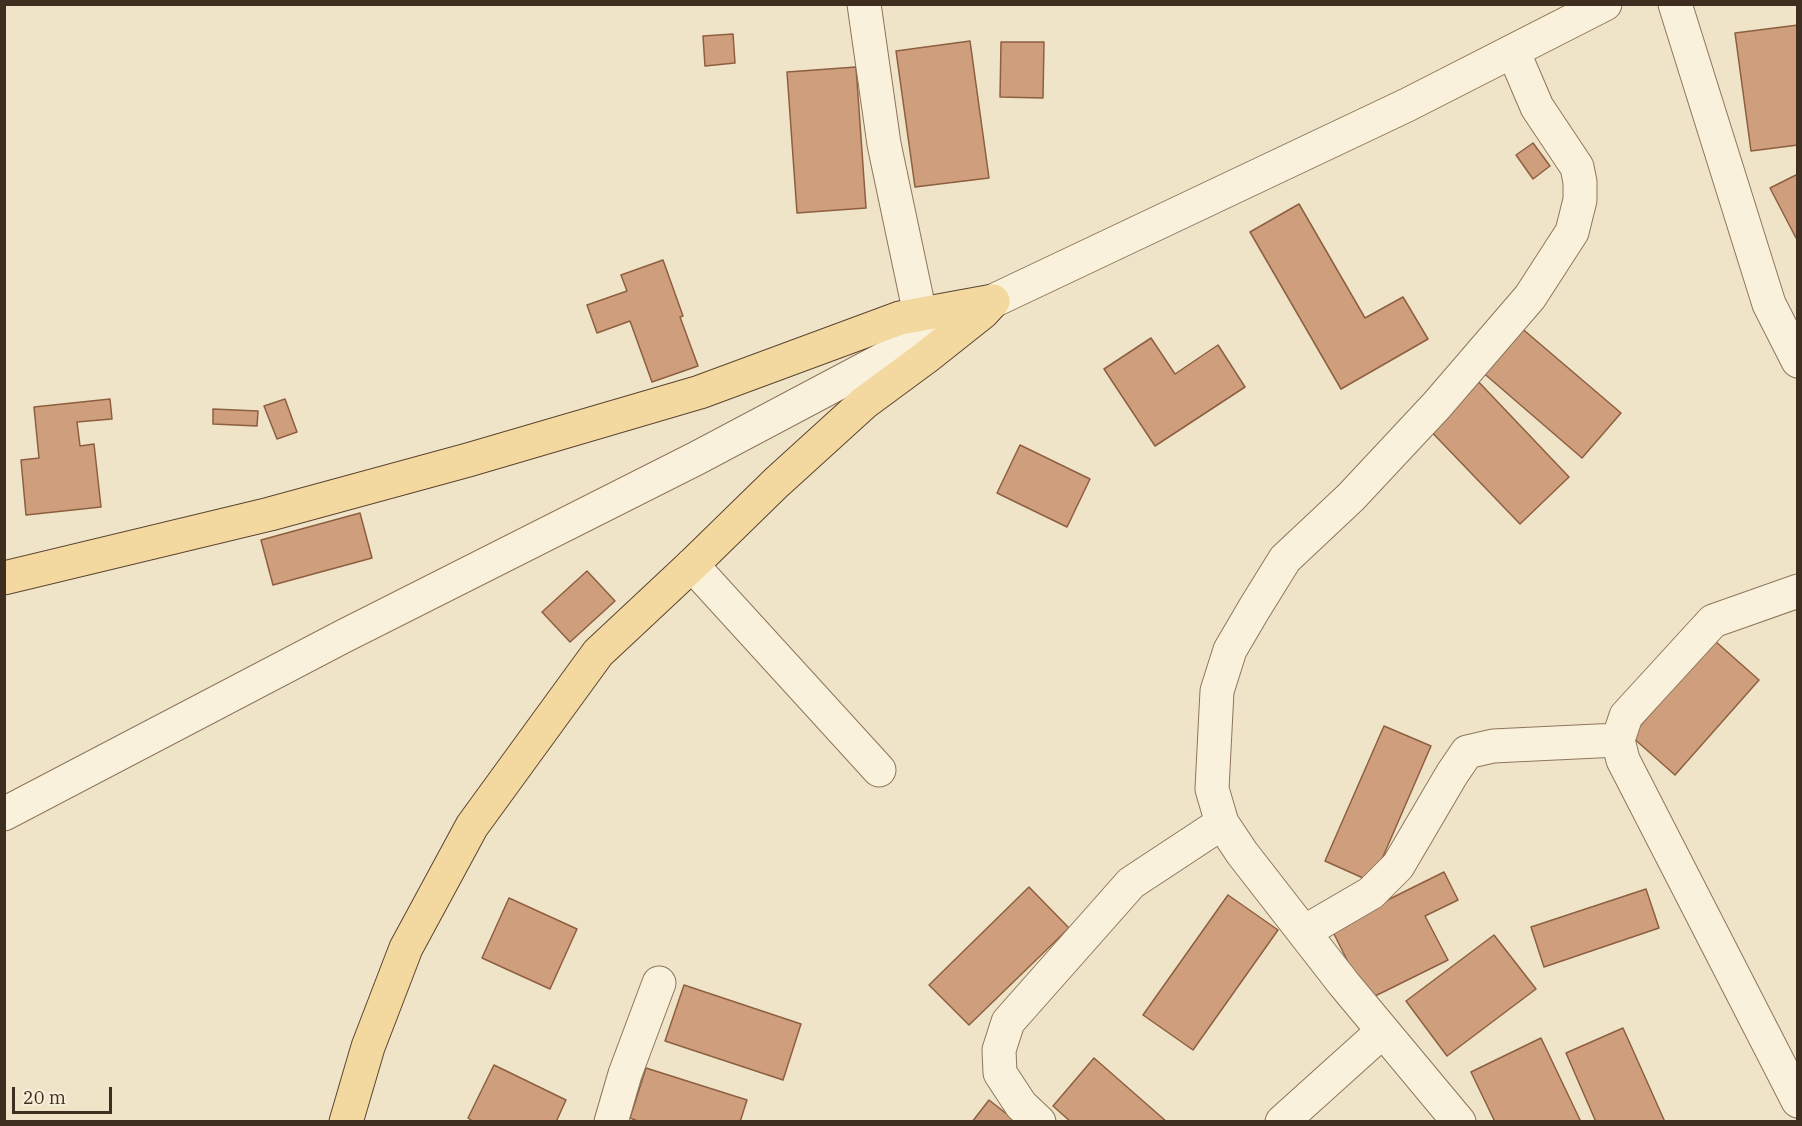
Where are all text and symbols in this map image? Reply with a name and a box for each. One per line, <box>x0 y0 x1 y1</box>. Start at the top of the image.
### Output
scale bar <box>15 1075 116 1113</box>
text: 20 m <box>23 1086 66 1109</box>

